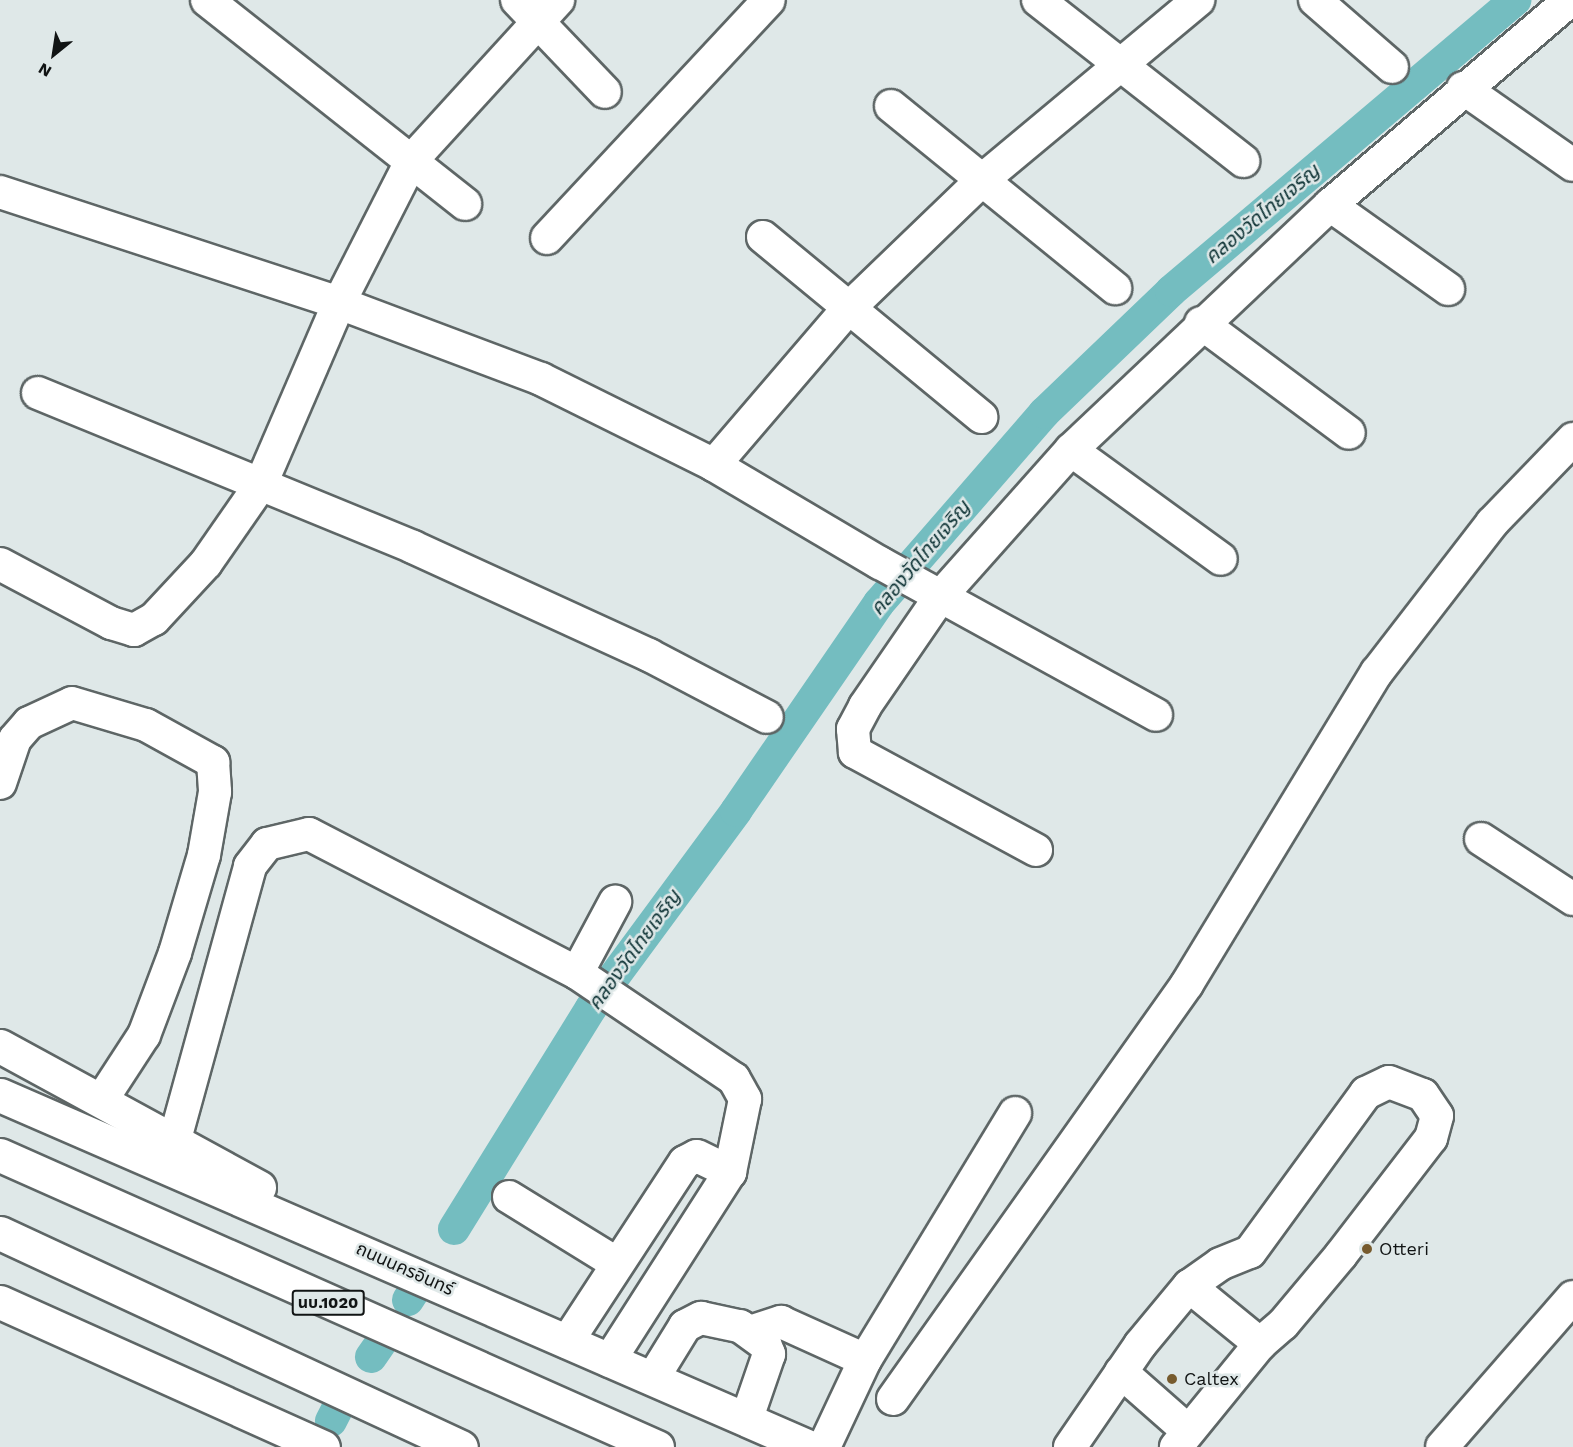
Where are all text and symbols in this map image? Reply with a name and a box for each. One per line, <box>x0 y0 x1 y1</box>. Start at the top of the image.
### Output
north arrow <box>24 24 84 84</box>
text: N <box>35 59 55 81</box>
water label: คลองวัดไทยเจริญ <box>1200 159 1324 269</box>
water label: คลองวัดไทยเจริญ <box>865 496 975 620</box>
water label: คลองวัดไทยเจริญ <box>583 885 685 1015</box>
street label: ถนนนครอินทร์ <box>353 1238 457 1300</box>
place label: Otteri <box>1379 1238 1429 1260</box>
marker: Otteri <box>1360 1242 1374 1256</box>
road number: นบ.1020 <box>290 1290 366 1316</box>
place label: Caltex <box>1184 1368 1239 1390</box>
marker: Caltex <box>1165 1372 1179 1386</box>

